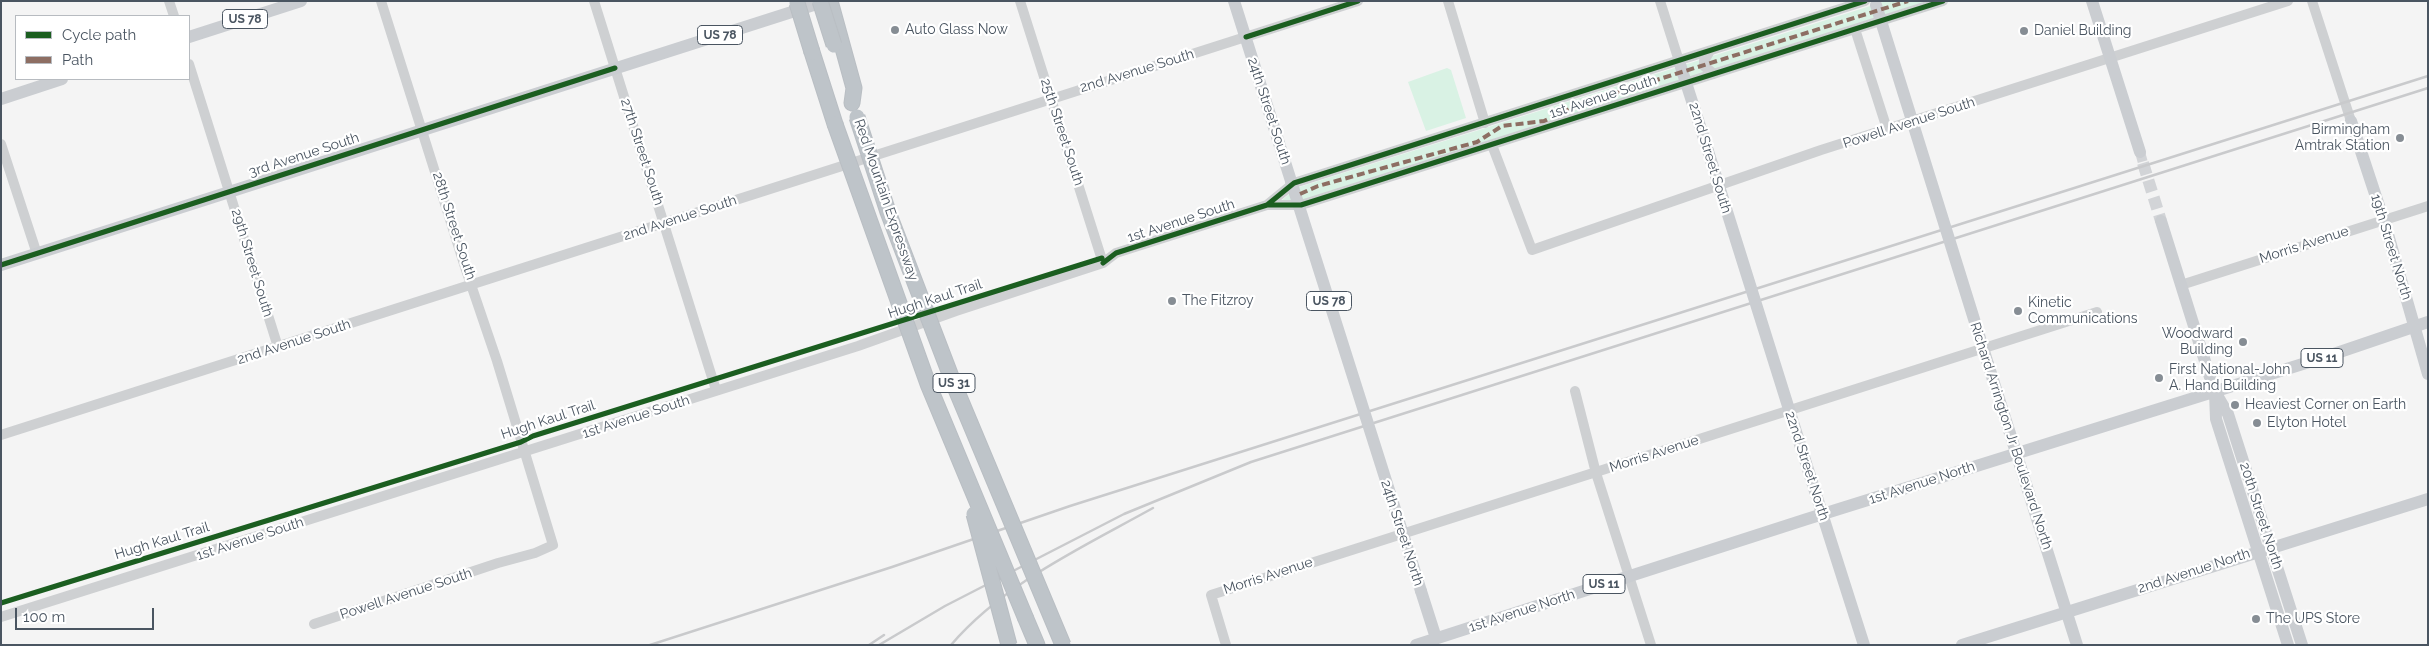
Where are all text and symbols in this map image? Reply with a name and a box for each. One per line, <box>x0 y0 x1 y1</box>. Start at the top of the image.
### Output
road number: US 78 <box>222 10 268 28</box>
legend <box>15 15 190 80</box>
place label: Auto Glass Now <box>905 22 1008 38</box>
place label: Daniel Building <box>2034 23 2131 39</box>
marker: Auto Glass Now <box>889 24 901 36</box>
marker: Daniel Building <box>2018 25 2030 37</box>
text: Cycle path <box>62 26 136 44</box>
road number: US 78 <box>698 26 742 44</box>
street label: 2nd Avenue South <box>1078 46 1196 96</box>
text: Path <box>62 51 93 69</box>
street label: 24th Street South <box>1244 55 1294 167</box>
street label: 1st Avenue South <box>1547 72 1659 122</box>
street label: 25th Street South <box>1037 76 1087 188</box>
street label: Powell Avenue South <box>1841 94 1977 152</box>
street label: 27th Street South <box>617 96 667 208</box>
street label: 22nd Street South <box>1685 100 1735 216</box>
street label: Red Mountain Expressway <box>850 117 922 283</box>
place label: Birmingham Amtrak Station <box>2295 122 2390 154</box>
street label: 3rd Avenue South <box>247 129 361 181</box>
marker: Birmingham Amtrak Station <box>2394 132 2406 144</box>
street label: 28th Street South <box>429 170 479 282</box>
street label: 2nd Avenue South <box>621 192 739 244</box>
street label: 19th Street North <box>2367 192 2415 302</box>
street label: 1st Avenue South <box>1125 196 1237 246</box>
street label: 29th Street South <box>228 207 276 319</box>
street label: Morris Avenue <box>2257 223 2351 267</box>
street label: Hugh Kaul Trail <box>886 276 984 322</box>
road number: US 78 <box>1306 292 1352 310</box>
place label: The Fitzroy <box>1182 293 1254 309</box>
marker: The Fitzroy <box>1166 295 1178 307</box>
place label: Kinetic Communications <box>2028 295 2137 328</box>
marker: Kinetic Communications <box>2012 305 2024 317</box>
street label: 2nd Avenue South <box>235 316 353 368</box>
street label: Richard Arrington Jr Boulevard North <box>1966 320 2056 552</box>
place label: Woodward Building <box>2162 326 2233 358</box>
marker: Woodward Building <box>2237 336 2249 348</box>
road number: US 11 <box>2301 348 2343 368</box>
place label: First National-John A. Hand Building <box>2169 362 2290 394</box>
marker: First National-John A. Hand Building <box>2153 372 2165 384</box>
road number: US 31 <box>933 373 975 392</box>
street label: 1st Avenue South <box>580 392 692 442</box>
street label: Hugh Kaul Trail <box>499 397 597 443</box>
place label: Heaviest Corner on Earth <box>2245 397 2406 413</box>
marker: Heaviest Corner on Earth <box>2229 399 2241 411</box>
street label: 22nd Street North <box>1781 409 1833 523</box>
place label: Elyton Hotel <box>2267 415 2346 431</box>
marker: Elyton Hotel <box>2251 417 2263 429</box>
street label: Morris Avenue <box>1607 432 1701 476</box>
street label: 1st Avenue North <box>1867 458 1977 508</box>
street label: 20th Street North <box>2236 460 2286 572</box>
street label: 24th Street North <box>1377 478 1427 588</box>
street label: 1st Avenue South <box>194 514 306 564</box>
street label: Hugh Kaul Trail <box>113 519 211 563</box>
street label: 2nd Avenue North <box>2136 545 2252 597</box>
street label: Morris Avenue <box>1221 554 1315 598</box>
street label: Powell Avenue South <box>338 565 474 623</box>
road number: US 11 <box>1583 574 1625 594</box>
street label: 1st Avenue North <box>1467 586 1577 636</box>
scale bar <box>18 598 156 630</box>
text: 100 m <box>23 608 65 626</box>
place label: The UPS Store <box>2266 611 2360 627</box>
marker: The UPS Store <box>2250 613 2262 625</box>

